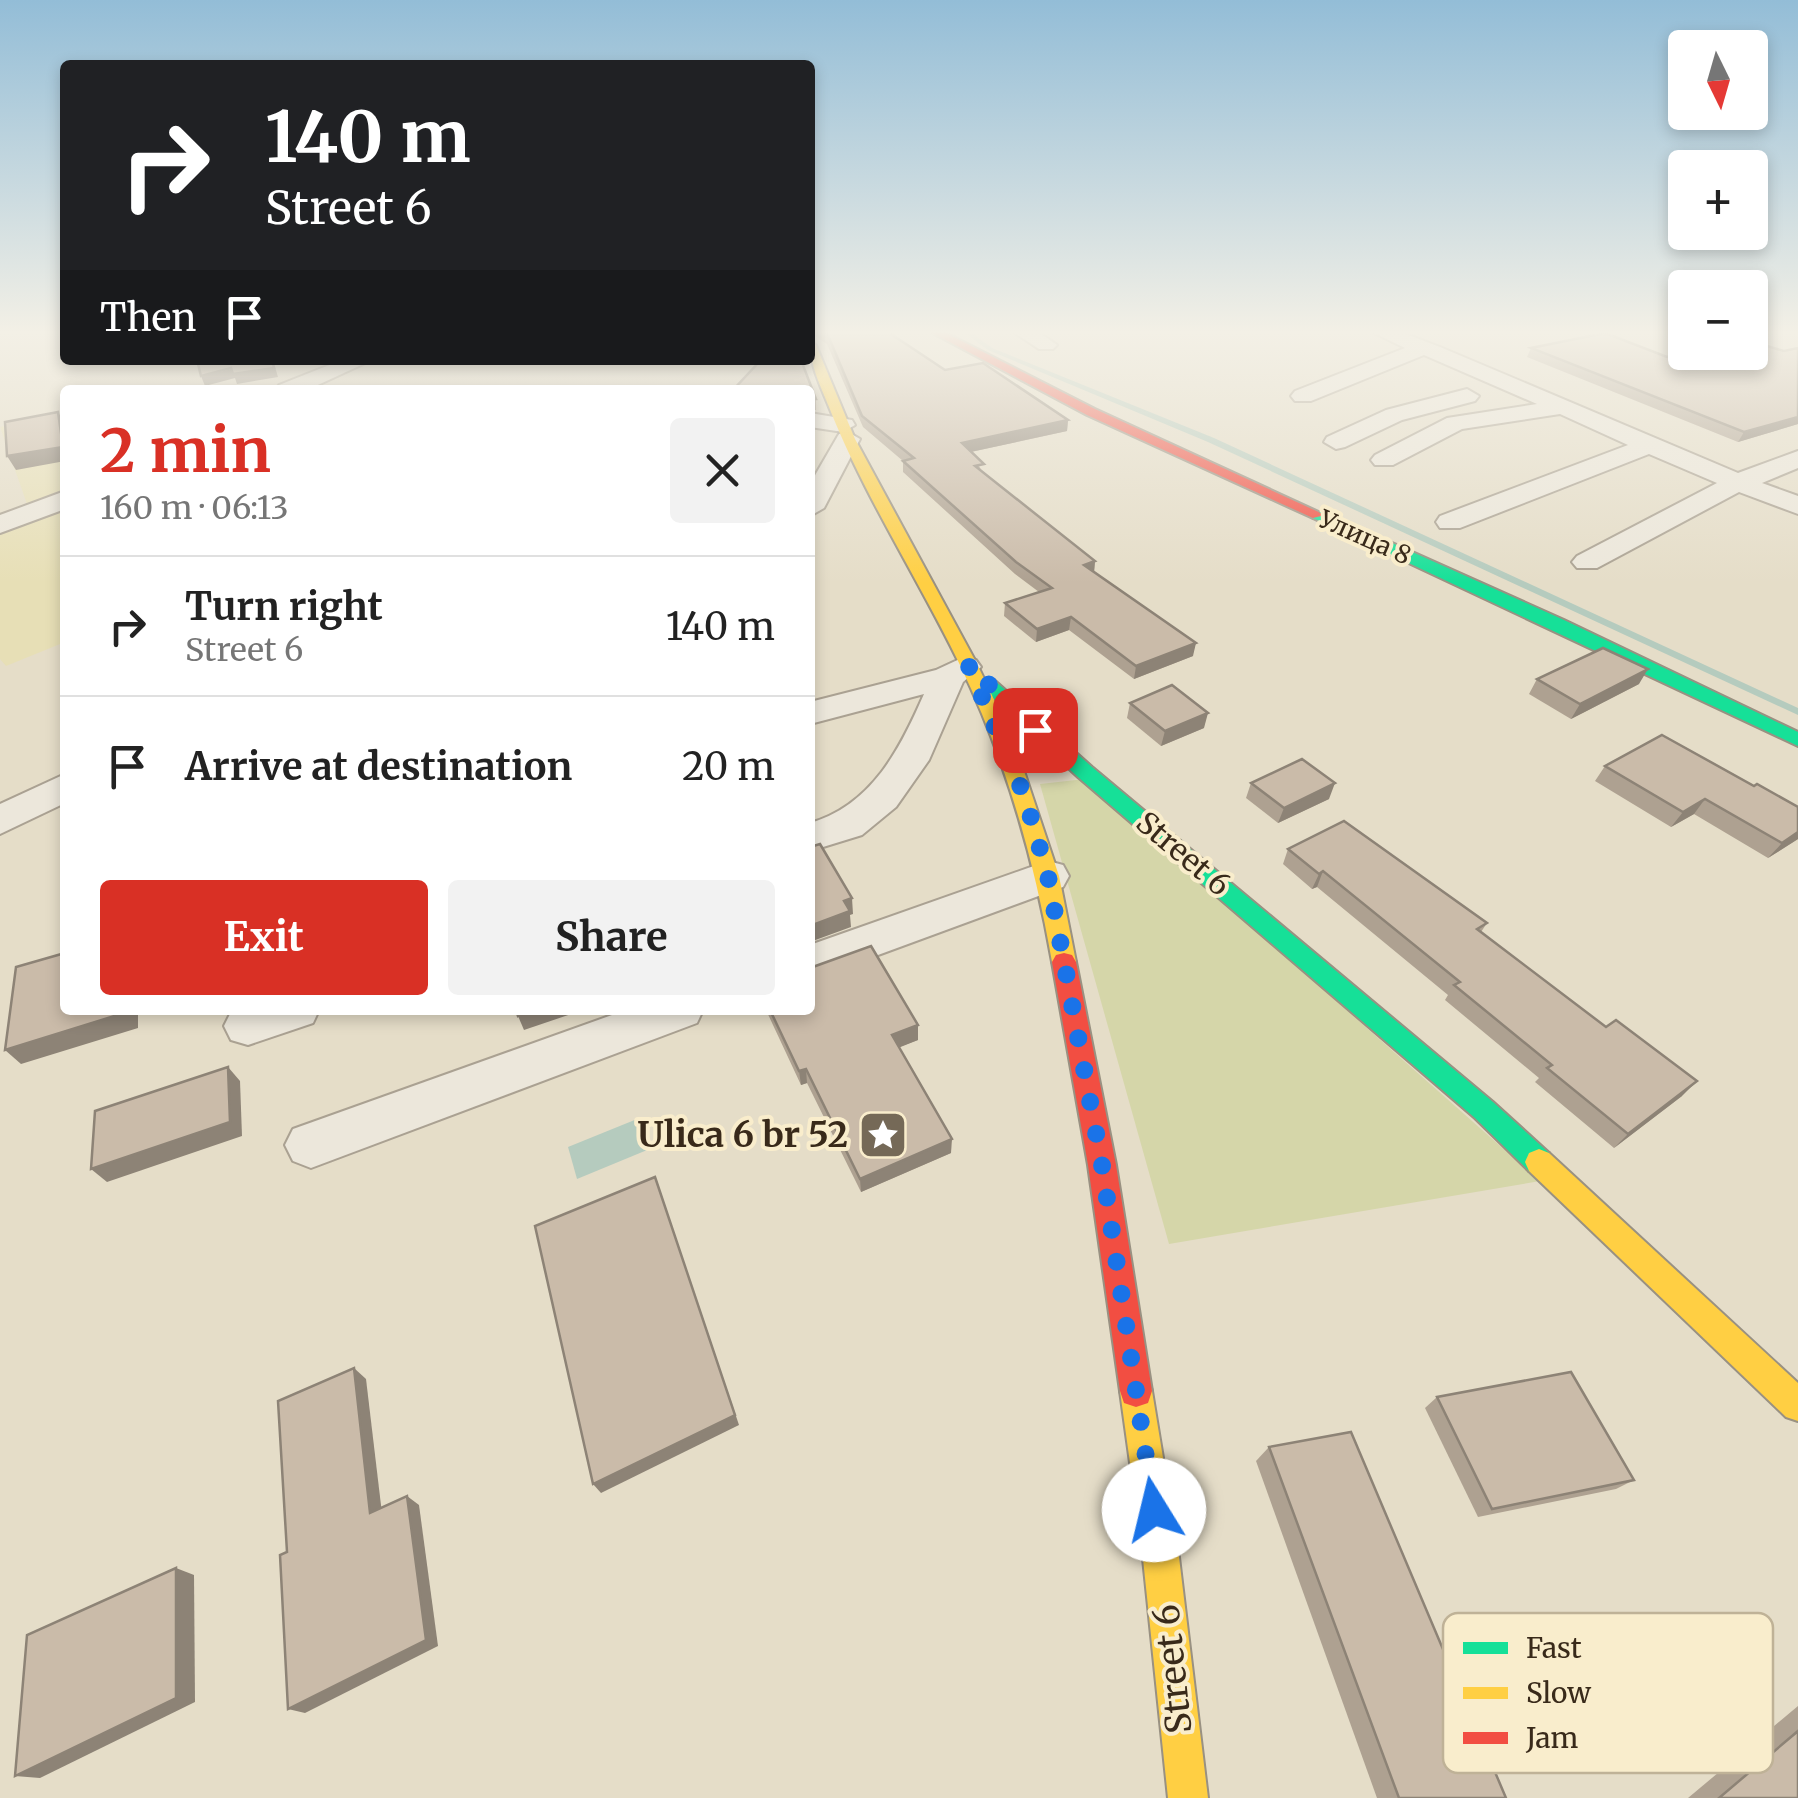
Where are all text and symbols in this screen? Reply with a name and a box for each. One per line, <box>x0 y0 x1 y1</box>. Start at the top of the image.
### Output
north arrow <box>1668 30 1768 130</box>
map controls <box>1668 30 1768 370</box>
text: 140 m <box>265 93 471 181</box>
icon: right <box>100 100 230 230</box>
button: + <box>1668 150 1768 250</box>
text: Street 6 <box>265 180 432 236</box>
button: − <box>1668 270 1768 370</box>
icon: arrive <box>217 290 272 345</box>
text: Then <box>100 294 197 341</box>
text: 2 min <box>100 413 271 488</box>
button: close <box>670 418 775 523</box>
text: 160 m · 06:13 <box>100 488 289 528</box>
street label: Улица 8 <box>1313 502 1416 571</box>
text: Turn right <box>185 583 383 630</box>
icon: right <box>100 599 155 654</box>
text: 140 m <box>666 603 775 650</box>
text: Street 6 <box>185 630 303 670</box>
pin <box>993 688 1078 773</box>
icon: arrive <box>1008 703 1063 758</box>
icon: arrive <box>100 739 155 794</box>
text: Arrive at destination <box>185 743 572 790</box>
text: 20 m <box>682 743 775 790</box>
street label: Street 6 <box>1129 803 1238 903</box>
button: Exit <box>100 880 428 995</box>
button: Share <box>448 880 775 995</box>
place icon: Ulica 6 br 52 <box>857 1109 909 1161</box>
place label: Ulica 6 br 52 <box>638 1113 848 1157</box>
position arrow <box>1102 1458 1206 1562</box>
street label: Street 6 <box>1144 1602 1202 1736</box>
legend <box>1443 1613 1773 1773</box>
text: Fast <box>1526 1630 1582 1666</box>
text: Slow <box>1526 1675 1591 1711</box>
text: Jam <box>1525 1720 1579 1756</box>

